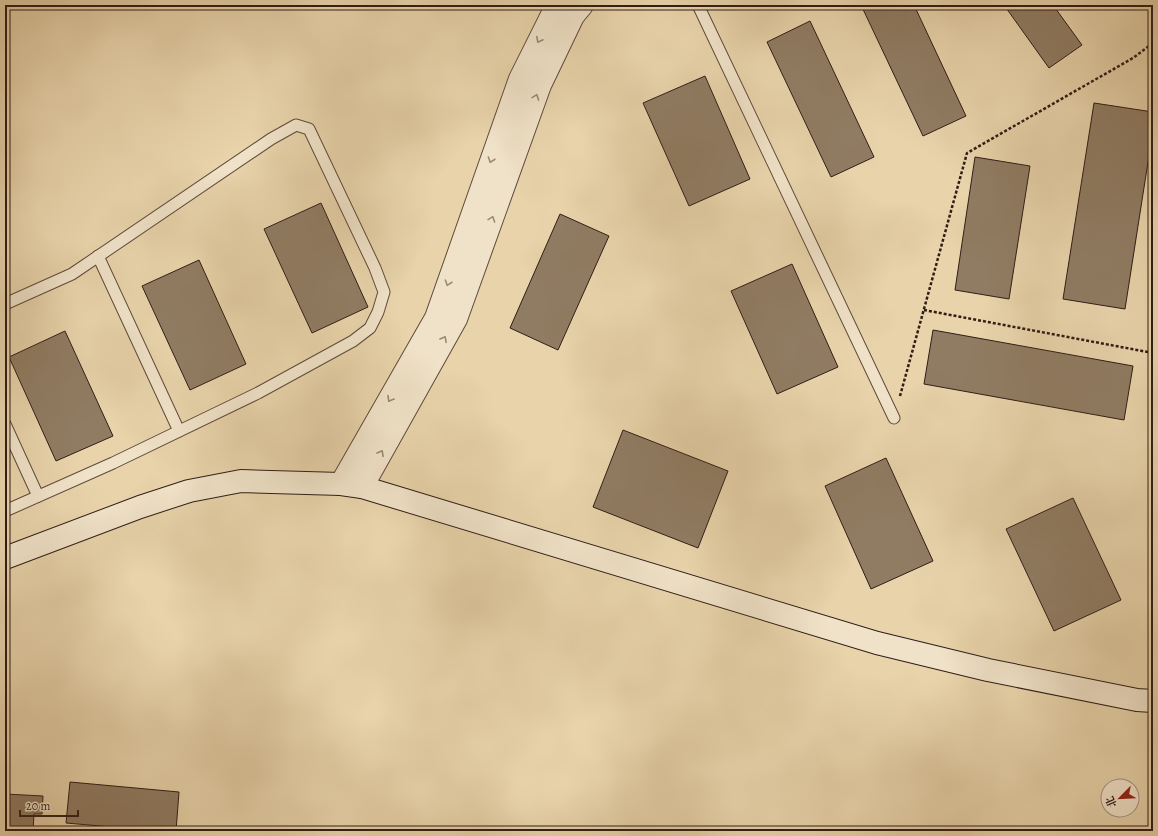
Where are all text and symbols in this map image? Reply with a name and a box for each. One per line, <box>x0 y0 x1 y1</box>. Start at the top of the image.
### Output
one-way arrow <box>537 36 544 43</box>
one-way arrow <box>532 93 540 100</box>
one-way arrow <box>488 157 496 164</box>
one-way arrow <box>487 215 496 222</box>
one-way arrow <box>445 279 453 286</box>
one-way arrow <box>440 336 447 344</box>
one-way arrow <box>387 394 394 402</box>
one-way arrow <box>376 450 383 457</box>
north arrow <box>1100 778 1140 818</box>
scale bar <box>20 792 78 818</box>
text: 北 <box>1102 794 1120 810</box>
text: 20 m <box>26 798 50 814</box>

